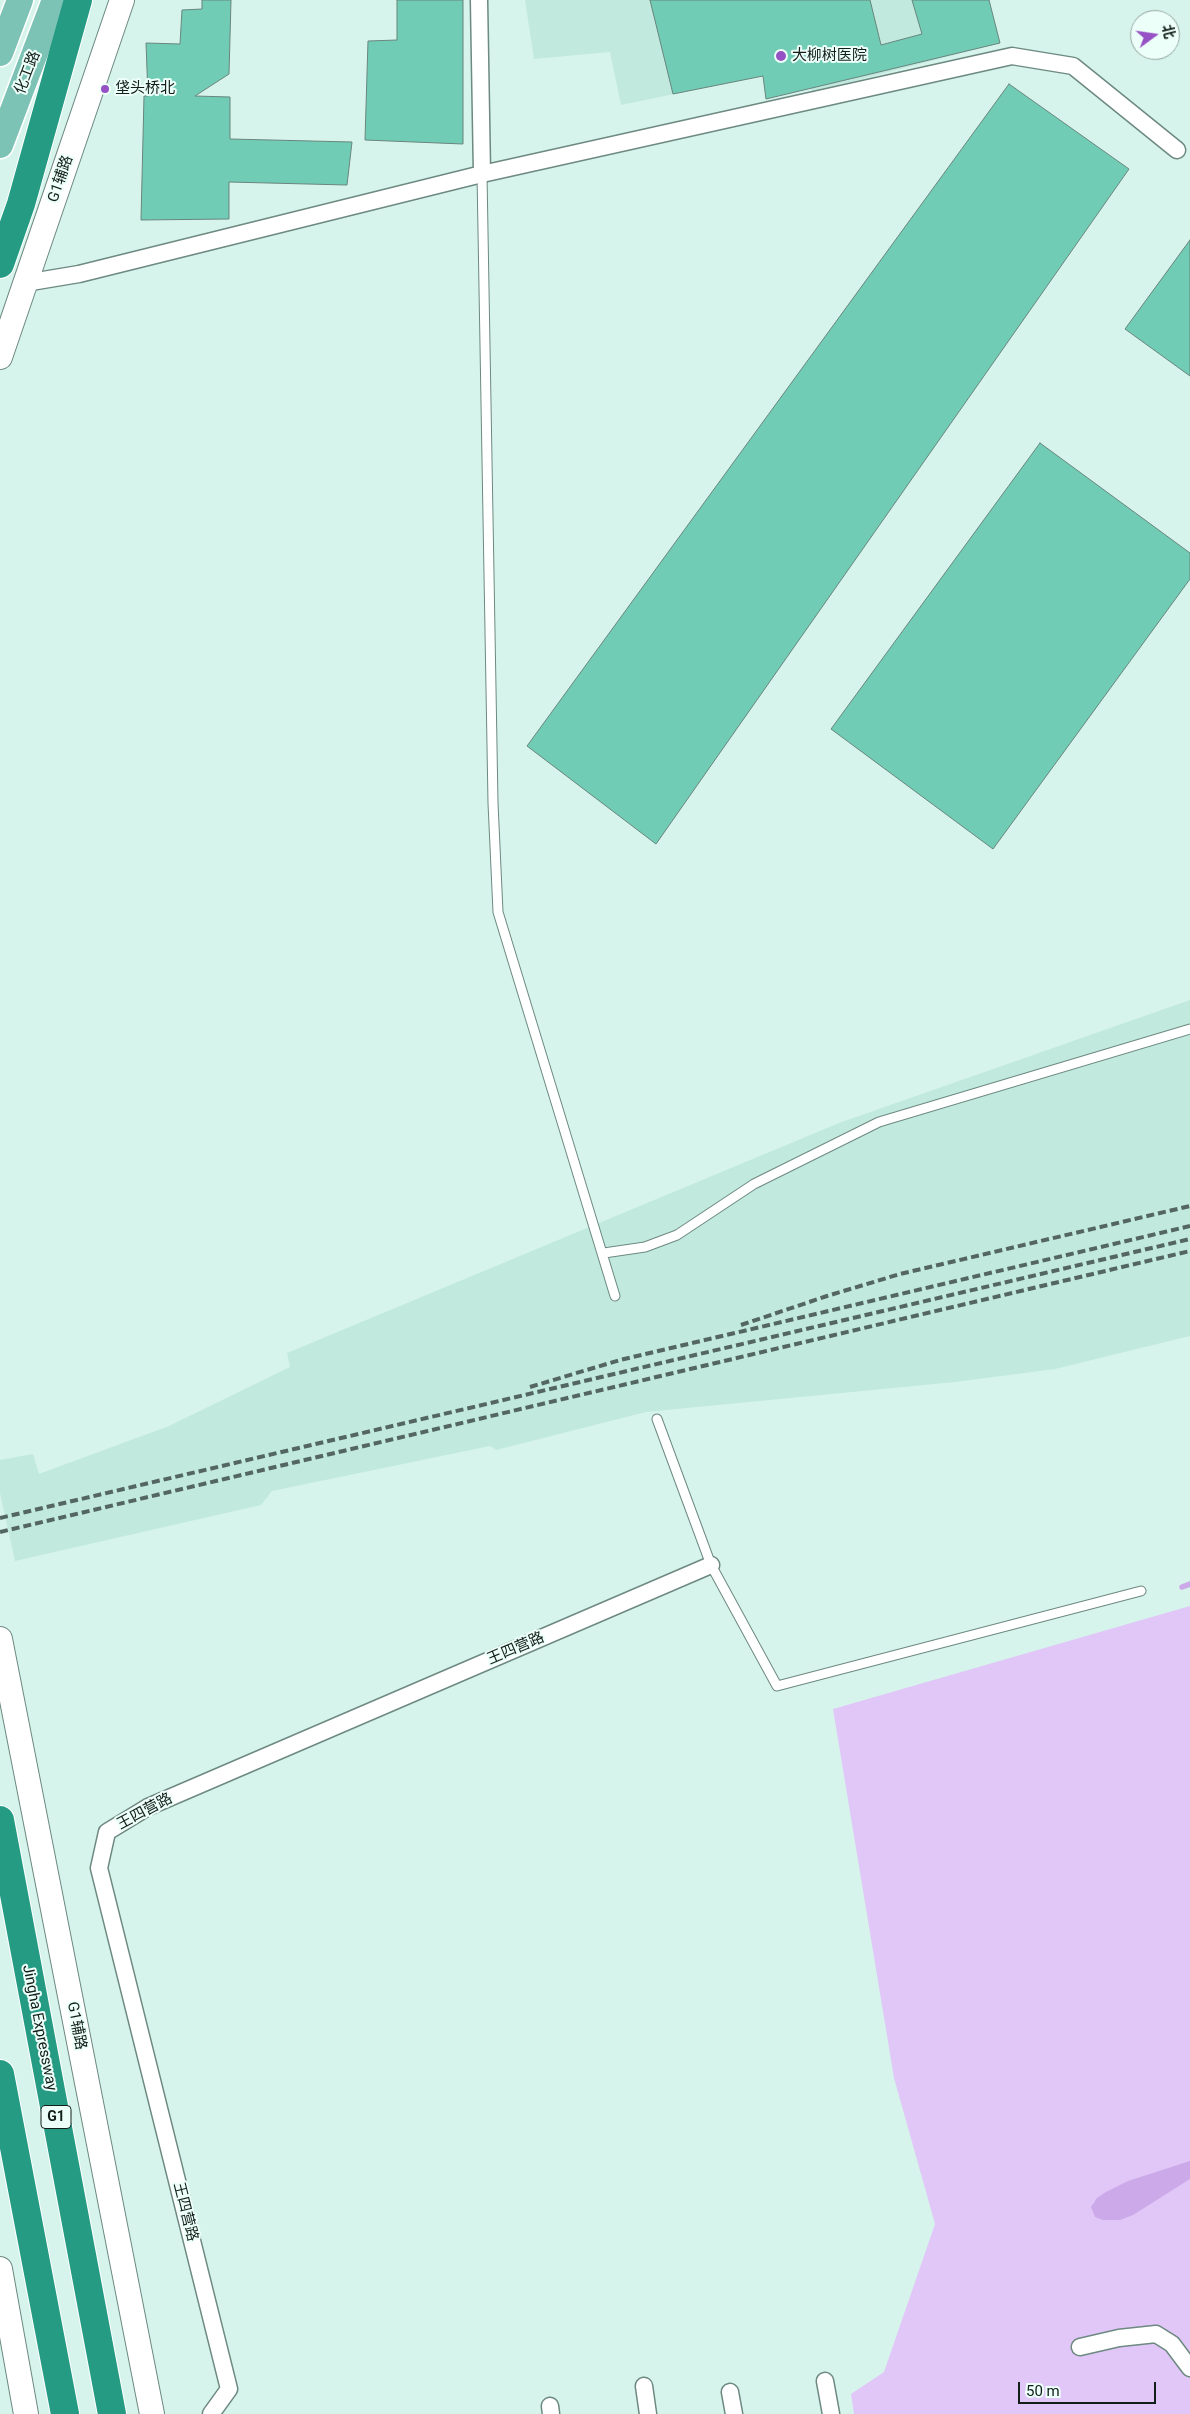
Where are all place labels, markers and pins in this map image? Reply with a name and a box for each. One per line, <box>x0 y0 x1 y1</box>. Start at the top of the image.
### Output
place label: 大柳树医院 <box>792 47 867 65</box>
marker: 大柳树医院 <box>774 49 788 63</box>
place label: 垡头桥北 <box>115 80 175 98</box>
marker: 垡头桥北 <box>99 83 111 95</box>

